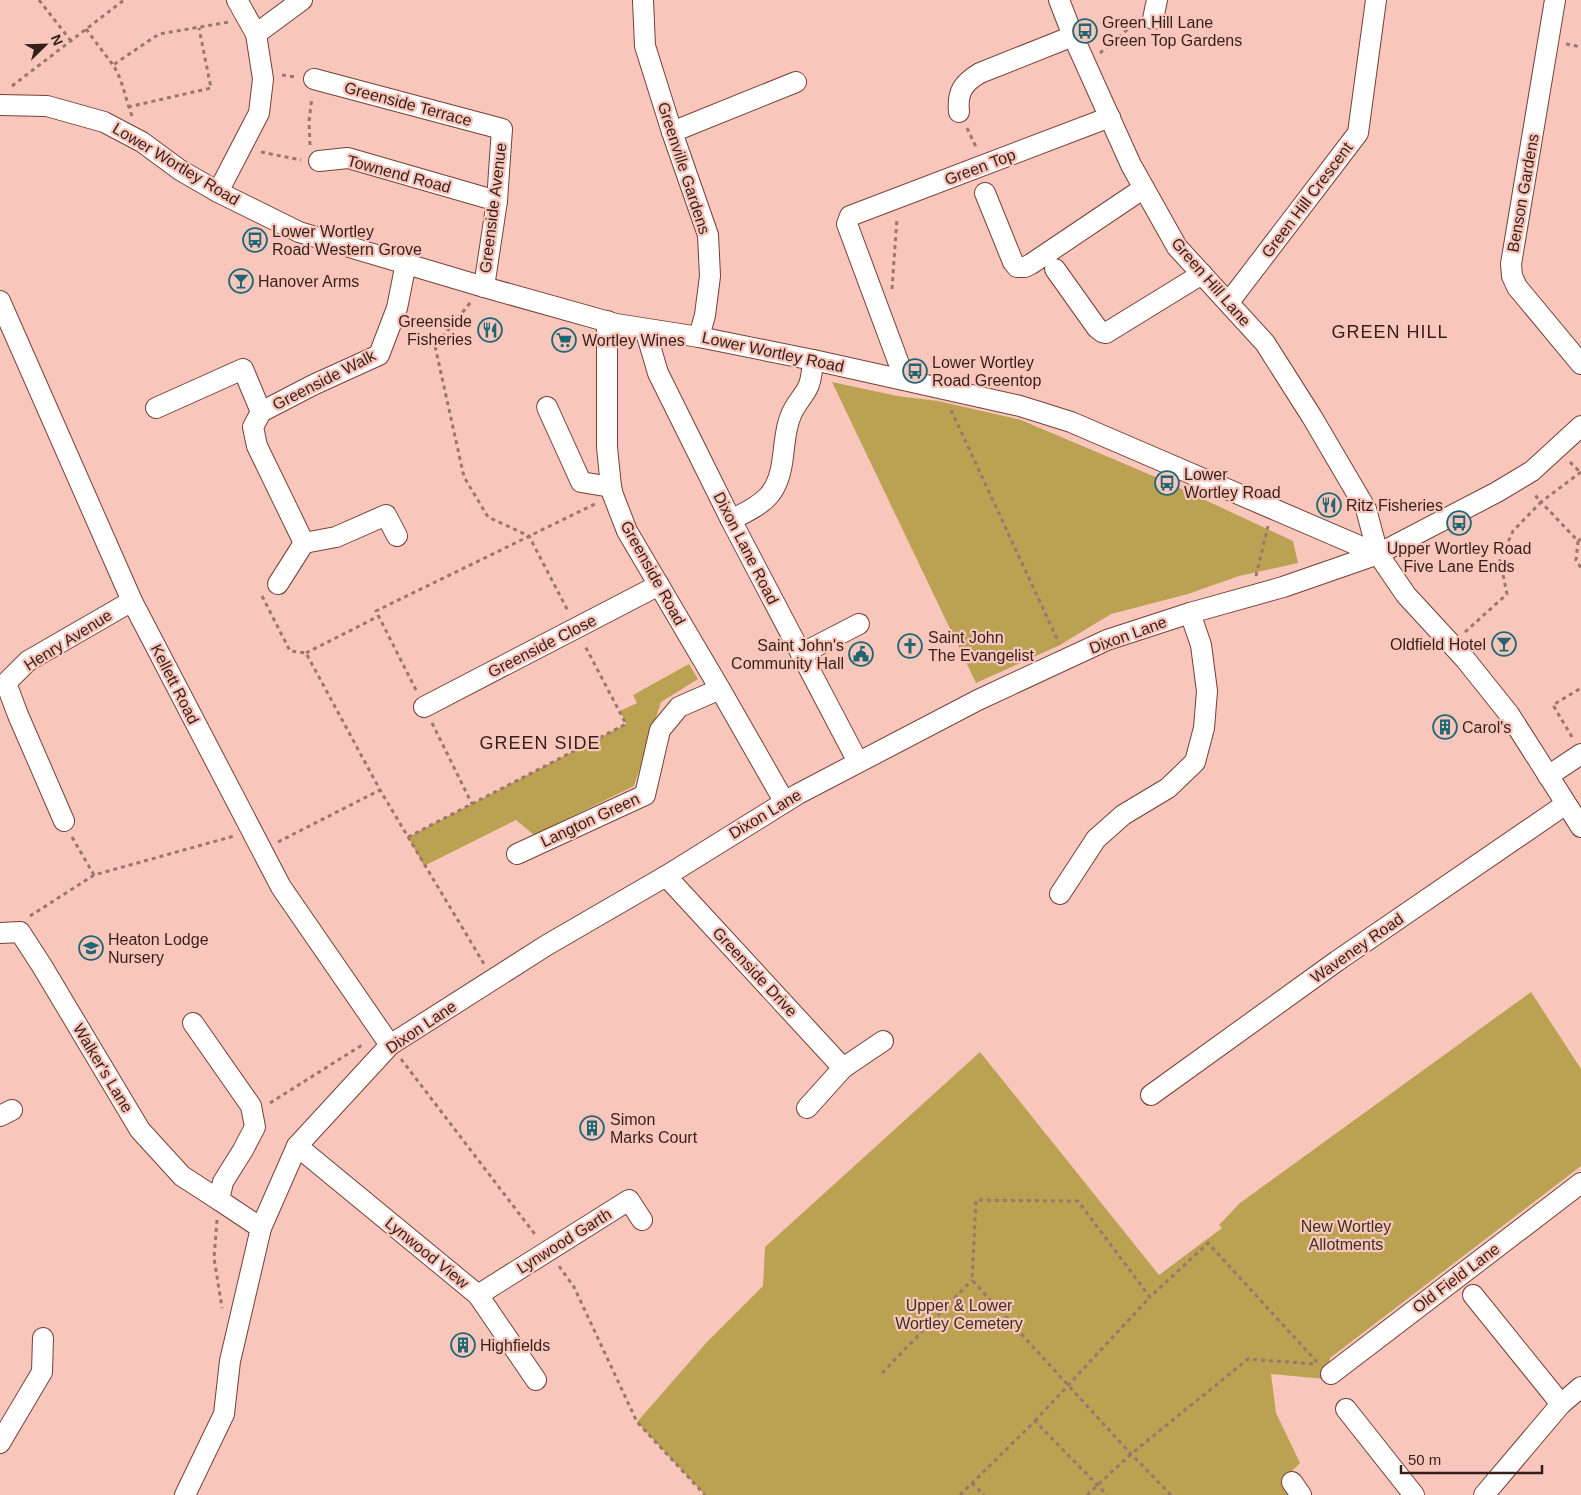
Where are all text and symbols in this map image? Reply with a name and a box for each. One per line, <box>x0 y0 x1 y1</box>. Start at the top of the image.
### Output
place label: Green Hill Lane Green Top Gardens <box>1102 14 1242 49</box>
bus stop icon: Green Hill Lane Green Top Gardens <box>1072 18 1098 44</box>
north arrow <box>20 20 70 70</box>
text: N <box>48 32 66 48</box>
street label: Greenside Terrace <box>342 79 474 129</box>
street label: Greenville Gardens <box>655 100 713 236</box>
street label: Lower Wortley Road <box>110 119 242 209</box>
street label: Benson Gardens <box>1504 132 1542 254</box>
street label: Green Hill Crescent <box>1258 139 1356 261</box>
street label: Greenside Avenue <box>477 142 509 274</box>
street label: Green Top <box>942 146 1018 188</box>
street label: Townend Road <box>345 152 453 196</box>
place label: Lower Wortley Road Western Grove <box>272 223 422 258</box>
bus stop icon: Lower Wortley Road Western Grove <box>242 227 268 253</box>
street label: Green Hill Lane <box>1168 234 1254 330</box>
bar icon: Hanover Arms <box>228 268 254 294</box>
place label: Hanover Arms <box>258 273 359 290</box>
place label: Greenside Fisheries <box>398 313 472 348</box>
restaurant icon: Greenside Fisheries <box>477 317 503 343</box>
district label: GREEN HILL <box>1331 322 1449 342</box>
supermarket icon: Wortley Wines <box>551 327 577 353</box>
street label: Lower Wortley Road <box>700 329 846 375</box>
place label: Wortley Wines <box>582 332 685 349</box>
street label: Greenside Walk <box>270 346 379 413</box>
place label: Lower Wortley Road Greentop <box>932 354 1042 389</box>
bus stop icon: Lower Wortley Road Greentop <box>902 358 928 384</box>
place label: Lower Wortley Road <box>1184 466 1281 501</box>
bus stop icon: Lower Wortley Road <box>1154 470 1180 496</box>
street label: Dixon Lane Road <box>710 489 782 607</box>
restaurant icon: Ritz Fisheries <box>1316 492 1342 518</box>
place label: Ritz Fisheries <box>1346 497 1443 514</box>
bus stop icon: Upper Wortley Road Five Lane Ends <box>1446 510 1472 536</box>
street label: Greenside Road <box>617 518 689 628</box>
place label: Upper Wortley Road Five Lane Ends <box>1387 540 1531 575</box>
street label: Henry Avenue <box>21 606 115 674</box>
street label: Greenside Close <box>485 611 599 681</box>
street label: Dixon Lane <box>1087 613 1169 657</box>
place label: Saint John The Evangelist <box>928 629 1034 664</box>
bar icon: Oldfield Hotel <box>1491 631 1517 657</box>
church icon: Saint John The Evangelist <box>897 633 923 659</box>
place label: Oldfield Hotel <box>1390 636 1486 653</box>
place label: Saint John's Community Hall <box>731 637 844 672</box>
street label: Kellett Road <box>148 641 202 727</box>
public building icon: Saint John's Community Hall <box>848 641 874 667</box>
building icon: Carol's <box>1432 714 1458 740</box>
place label: Carol's <box>1462 719 1511 736</box>
district label: GREEN SIDE <box>479 733 601 753</box>
street label: Dixon Lane <box>726 786 804 842</box>
street label: Langton Green <box>538 790 642 850</box>
street label: Waveney Road <box>1308 910 1406 986</box>
street label: Greenside Drive <box>709 924 801 1020</box>
place label: Heaton Lodge Nursery <box>108 931 209 966</box>
school or university icon: Heaton Lodge Nursery <box>78 935 104 961</box>
street label: Dixon Lane <box>383 997 459 1057</box>
street label: Walker's Lane <box>70 1021 136 1115</box>
place label: Simon Marks Court <box>610 1111 698 1146</box>
building icon: Simon Marks Court <box>579 1115 605 1141</box>
street label: Lynwood Garth <box>514 1205 614 1277</box>
street label: Lynwood View <box>382 1214 472 1292</box>
park label: New Wortley Allotments <box>1301 1218 1391 1253</box>
street label: Old Field Lane <box>1409 1240 1503 1316</box>
park label: Upper & Lower Wortley Cemetery <box>895 1297 1023 1332</box>
building icon: Highfields <box>450 1332 476 1358</box>
place label: Highfields <box>480 1337 550 1354</box>
scale bar <box>1401 1442 1542 1474</box>
text: 50 m <box>1408 1451 1441 1468</box>

